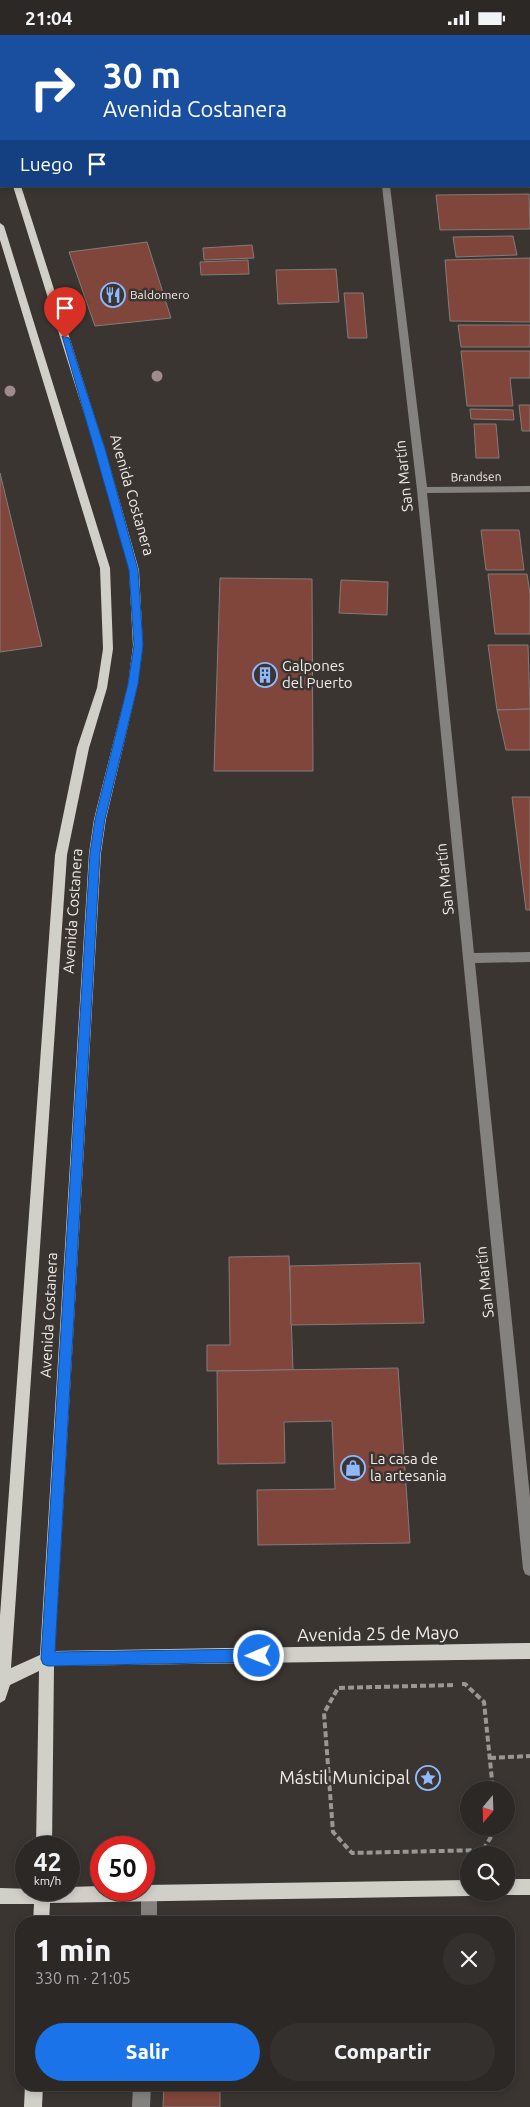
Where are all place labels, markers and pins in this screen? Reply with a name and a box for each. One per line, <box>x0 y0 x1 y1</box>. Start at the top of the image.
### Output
restaurant icon: Baldomero <box>100 282 126 308</box>
pin <box>44 287 86 338</box>
place label: Baldomero <box>130 288 190 301</box>
place label: Galpones del Puerto <box>282 657 353 691</box>
building icon: Galpones del Puerto <box>252 662 278 688</box>
place label: La casa de la artesania <box>370 1450 447 1484</box>
shop icon: La casa de la artesania <box>340 1455 366 1481</box>
place icon: Mástil Municipal <box>415 1765 441 1791</box>
place label: Mástil Municipal <box>279 1767 410 1787</box>

